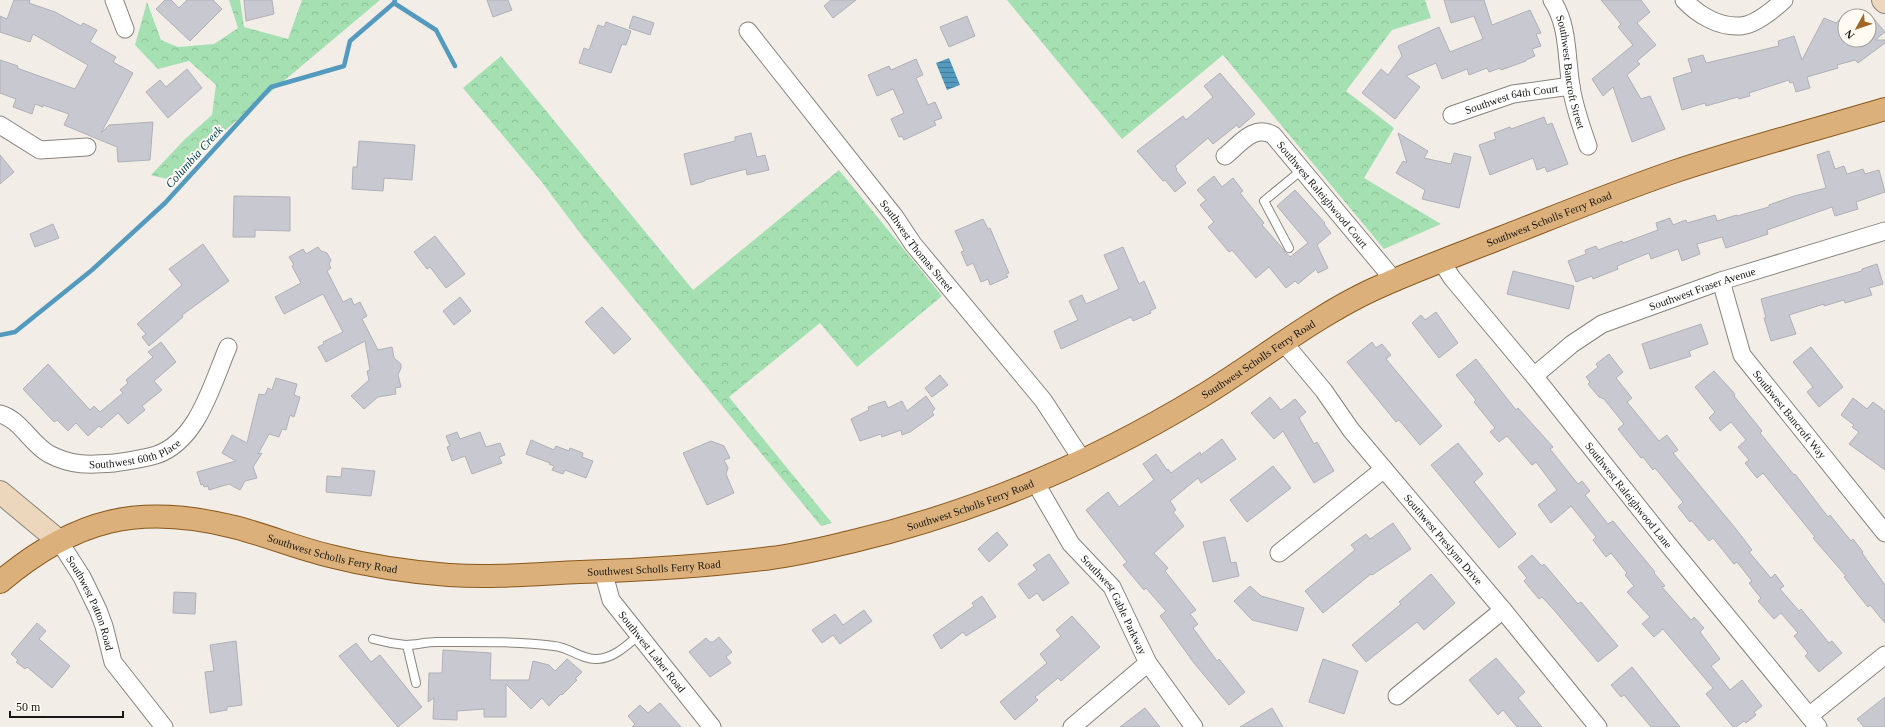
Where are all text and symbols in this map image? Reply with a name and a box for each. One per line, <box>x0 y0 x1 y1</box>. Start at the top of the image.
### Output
north arrow <box>1837 8 1877 48</box>
street label: Southwest Bancroft Street <box>1554 13 1588 130</box>
text: N <box>1842 27 1856 41</box>
street label: Southwest 64th Court <box>1463 82 1559 116</box>
water label: Columbia Creek <box>163 123 226 191</box>
street label: Southwest Raleighwood Court <box>1275 139 1370 250</box>
street label: Southwest Scholls Ferry Road <box>1485 189 1614 249</box>
street label: Southwest Thomas Street <box>878 197 956 294</box>
street label: Southwest Fraser Avenue <box>1647 265 1757 313</box>
street label: Southwest Scholls Ferry Road <box>1199 317 1318 401</box>
street label: Southwest Bancroft Way <box>1751 368 1829 461</box>
street label: Southwest 60th Place <box>89 437 183 470</box>
street label: Southwest Raleighwood Lane <box>1583 439 1675 550</box>
street label: Southwest Scholls Ferry Road <box>905 477 1036 533</box>
street label: Southwest Preslynn Drive <box>1402 492 1485 587</box>
street label: Southwest Scholls Ferry Road <box>266 531 399 575</box>
street label: Southwest Gable Parkway <box>1079 552 1149 657</box>
street label: Southwest Patton Road <box>64 553 116 652</box>
street label: Southwest Scholls Ferry Road <box>587 558 722 578</box>
street label: Southwest Laber Road <box>616 609 688 695</box>
scale bar <box>10 693 123 719</box>
text: 50 m <box>16 700 41 714</box>

